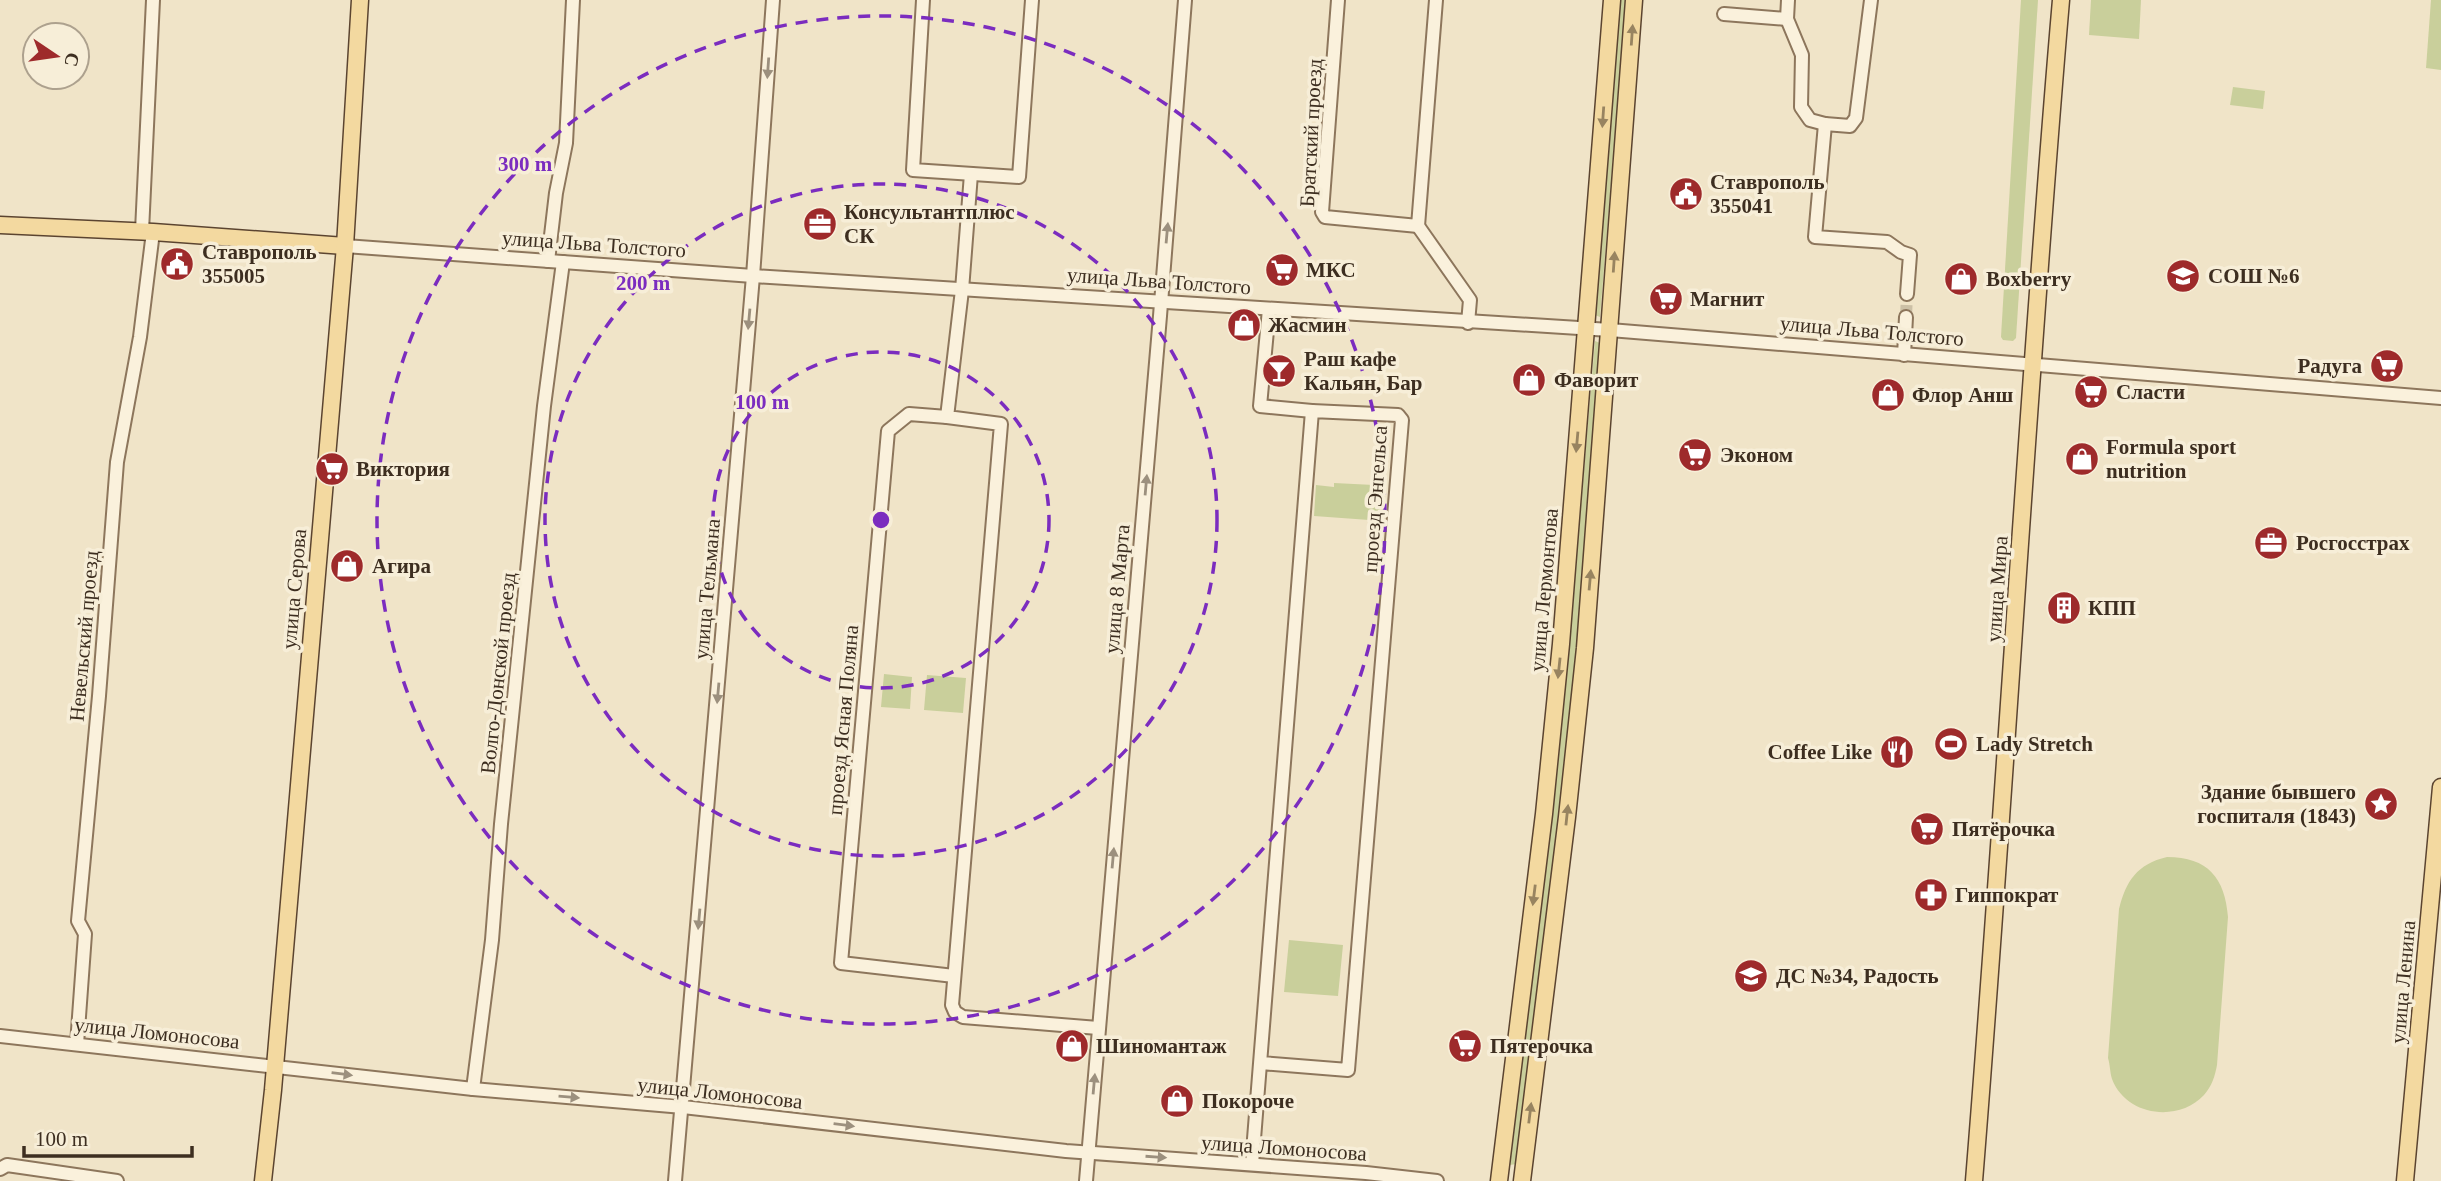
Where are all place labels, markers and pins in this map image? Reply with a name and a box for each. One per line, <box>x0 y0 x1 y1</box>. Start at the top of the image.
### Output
place label: Ставрополь 355041 <box>1710 170 1825 218</box>
public building icon: Ставрополь 355041 <box>1667 175 1705 213</box>
place label: Консультантплюс СК <box>844 200 1015 248</box>
office icon: Консультантплюс СК <box>801 205 839 243</box>
place label: Ставрополь 355005 <box>202 240 317 288</box>
public building icon: Ставрополь 355005 <box>158 245 196 283</box>
supermarket icon: МКС <box>1263 251 1301 289</box>
school or university icon: СОШ №6 <box>2164 257 2202 295</box>
place label: МКС <box>1306 258 1356 282</box>
shop icon: Boxberry <box>1942 260 1980 298</box>
place label: СОШ №6 <box>2208 264 2299 288</box>
place label: Boxberry <box>1986 267 2072 291</box>
supermarket icon: Магнит <box>1647 280 1685 318</box>
place label: Магнит <box>1690 287 1765 311</box>
shop icon: Жасмин <box>1225 306 1263 344</box>
place label: Жасмин <box>1268 313 1347 337</box>
place label: Раш кафе Кальян, Бар <box>1304 347 1423 395</box>
supermarket icon: Радуга <box>2368 347 2406 385</box>
bar icon: Раш кафе Кальян, Бар <box>1260 352 1298 390</box>
place label: Радуга <box>2298 354 2362 378</box>
shop icon: Фаворит <box>1510 361 1548 399</box>
place label: Фаворит <box>1554 368 1639 392</box>
supermarket icon: Сласти <box>2072 373 2110 411</box>
shop icon: Флор Анш <box>1869 376 1907 414</box>
place label: Сласти <box>2116 380 2185 404</box>
place label: Флор Анш <box>1912 383 2013 407</box>
place label: Formula sport nutrition <box>2106 435 2236 483</box>
supermarket icon: Эконом <box>1676 436 1714 474</box>
shop icon: Formula sport nutrition <box>2063 440 2101 478</box>
place label: Эконом <box>1720 443 1793 467</box>
supermarket icon: Виктория <box>313 450 351 488</box>
place label: Виктория <box>356 457 450 481</box>
centre of rings <box>869 508 893 532</box>
office icon: Росгосстрах <box>2252 524 2290 562</box>
place label: Росгосстрах <box>2296 531 2410 555</box>
shop icon: Агира <box>328 547 366 585</box>
place label: Агира <box>372 554 431 578</box>
building icon: КПП <box>2045 589 2083 627</box>
place label: КПП <box>2088 596 2136 620</box>
sports icon: Lady Stretch <box>1932 725 1970 763</box>
place label: Lady Stretch <box>1976 732 2093 756</box>
restaurant icon: Coffee Like <box>1878 733 1916 771</box>
place label: Coffee Like <box>1768 740 1872 764</box>
place label: Здание бывшего госпиталя (1843) <box>2197 780 2356 828</box>
place icon: Здание бывшего госпиталя (1843) <box>2362 785 2400 823</box>
supermarket icon: Пятёрочка <box>1908 810 1946 848</box>
place label: Пятёрочка <box>1952 817 2056 841</box>
pharmacy icon: Гиппократ <box>1912 876 1950 914</box>
place label: Гиппократ <box>1955 883 2059 907</box>
school or university icon: ДС №34, Радость <box>1732 957 1770 995</box>
place label: ДС №34, Радость <box>1776 964 1939 988</box>
shop icon: Шиномантаж <box>1053 1027 1091 1065</box>
supermarket icon: Пятерочка <box>1446 1027 1484 1065</box>
place label: Шиномантаж <box>1096 1034 1227 1058</box>
place label: Пятерочка <box>1490 1034 1594 1058</box>
shop icon: Покороче <box>1158 1082 1196 1120</box>
place label: Покороче <box>1202 1089 1294 1113</box>

